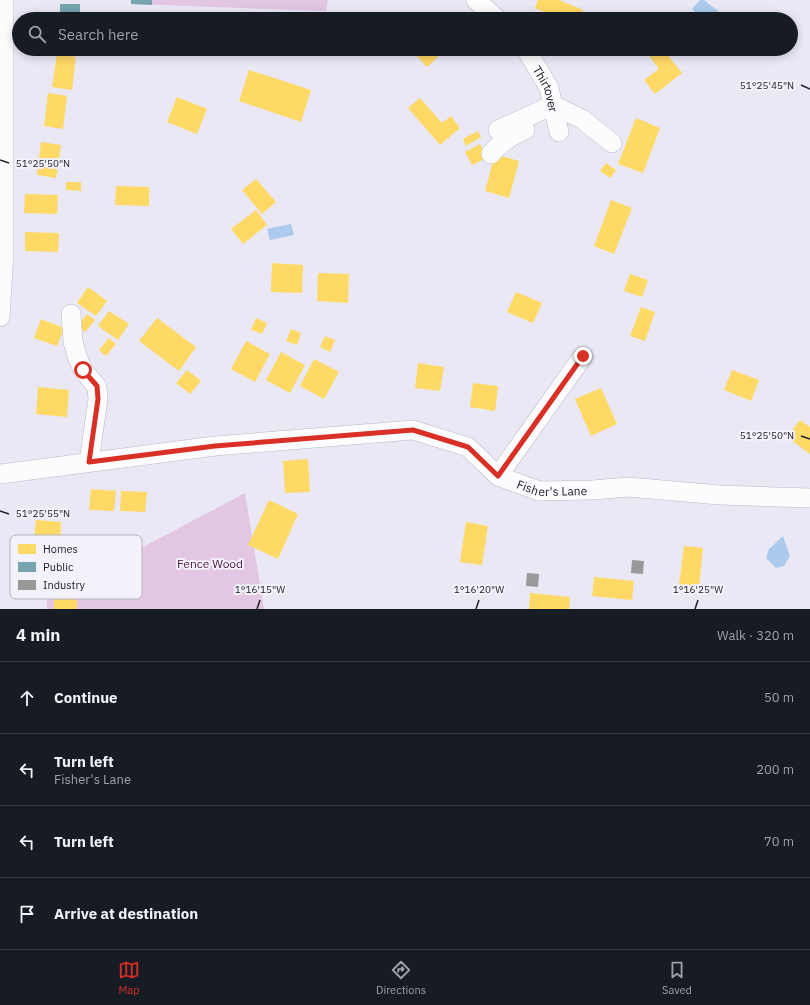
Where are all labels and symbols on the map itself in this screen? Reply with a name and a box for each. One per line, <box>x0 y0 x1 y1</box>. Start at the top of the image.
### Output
street label: Thirtover <box>530 63 562 114</box>
text: 51°25'45"N <box>740 79 794 92</box>
text: 51°25'50"N <box>16 157 70 170</box>
route end <box>574 347 592 365</box>
route start <box>74 361 92 379</box>
text: 51°25'50"N <box>740 429 794 442</box>
street label: Fisher's Lane <box>515 476 588 499</box>
text: 51°25'55"N <box>16 507 70 520</box>
legend <box>10 535 142 599</box>
text: Homes <box>43 542 78 556</box>
park label: Fence Wood <box>177 556 243 571</box>
text: Public <box>43 560 74 574</box>
text: Industry <box>43 578 86 592</box>
text: 1°16'15"W <box>235 583 285 596</box>
text: 1°16'20"W <box>454 583 504 596</box>
text: 1°16'25"W <box>673 583 723 596</box>

